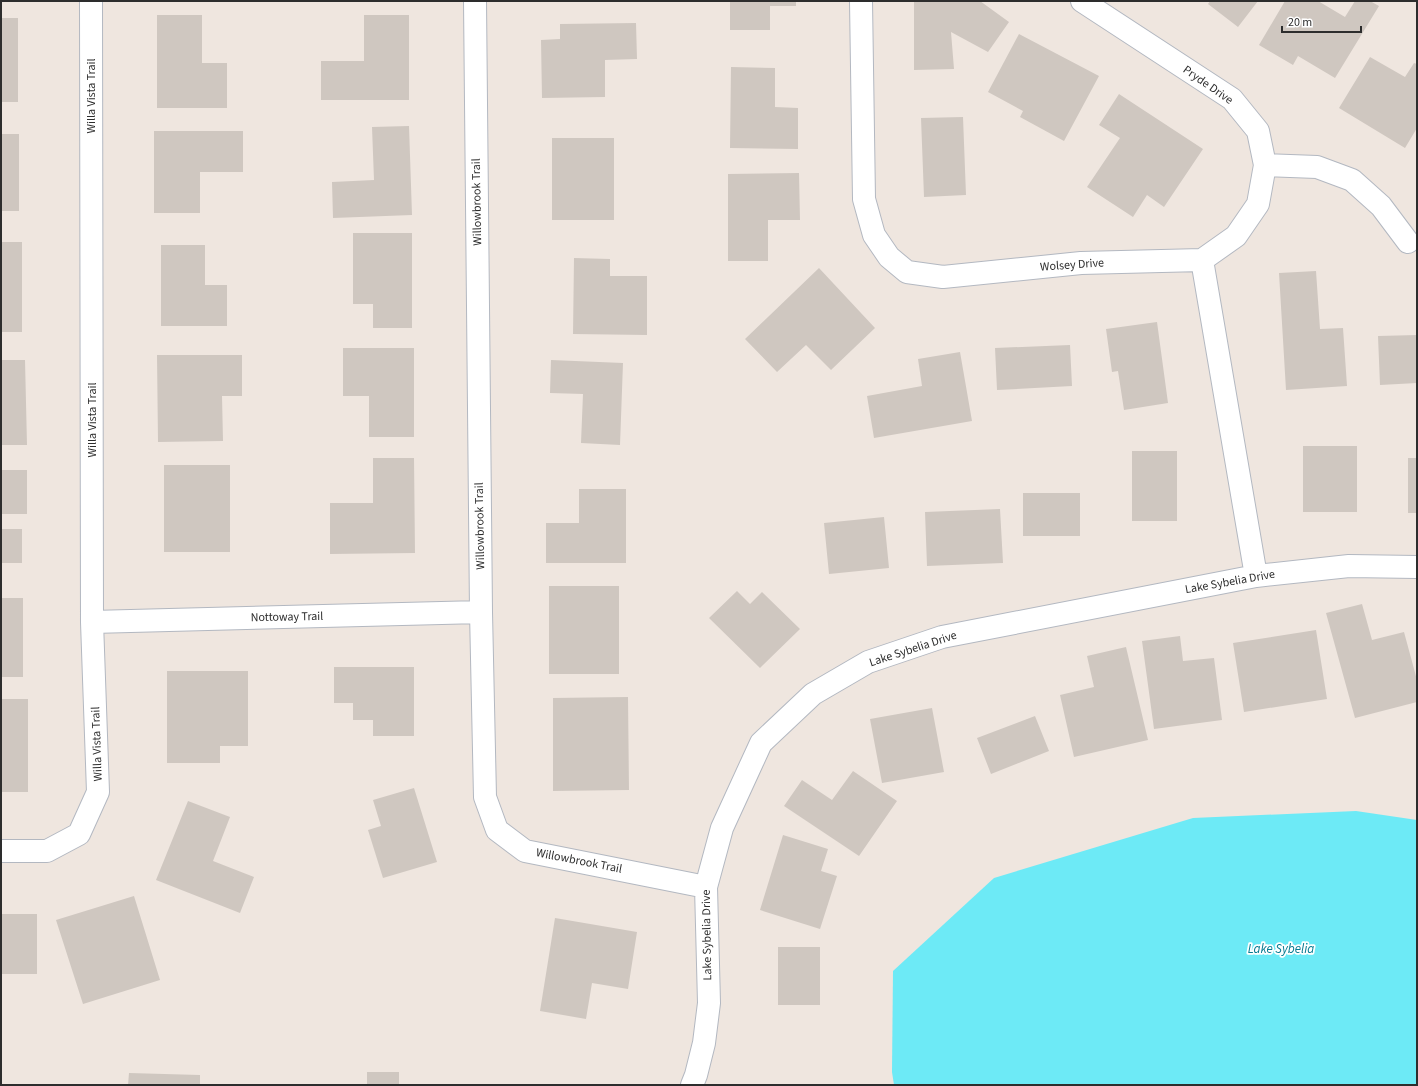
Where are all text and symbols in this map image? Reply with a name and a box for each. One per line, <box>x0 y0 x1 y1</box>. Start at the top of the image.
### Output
scale bar <box>1282 8 1361 34</box>
text: 20 m <box>1288 14 1312 31</box>
street label: Willa Vista Trail <box>83 59 100 133</box>
street label: Pryde Drive <box>1179 61 1237 109</box>
street label: Willowbrook Trail <box>468 158 486 246</box>
street label: Wolsey Drive <box>1039 254 1105 276</box>
street label: Willa Vista Trail <box>84 383 101 457</box>
street label: Willowbrook Trail <box>471 482 489 570</box>
street label: Lake Sybelia Drive <box>1184 566 1276 598</box>
street label: Nottoway Trail <box>251 608 323 626</box>
street label: Lake Sybelia Drive <box>867 627 959 671</box>
street label: Willa Vista Trail <box>87 706 107 782</box>
street label: Willowbrook Trail <box>534 844 624 878</box>
street label: Lake Sybelia Drive <box>698 889 716 981</box>
water label: Lake Sybelia <box>1248 940 1314 958</box>

